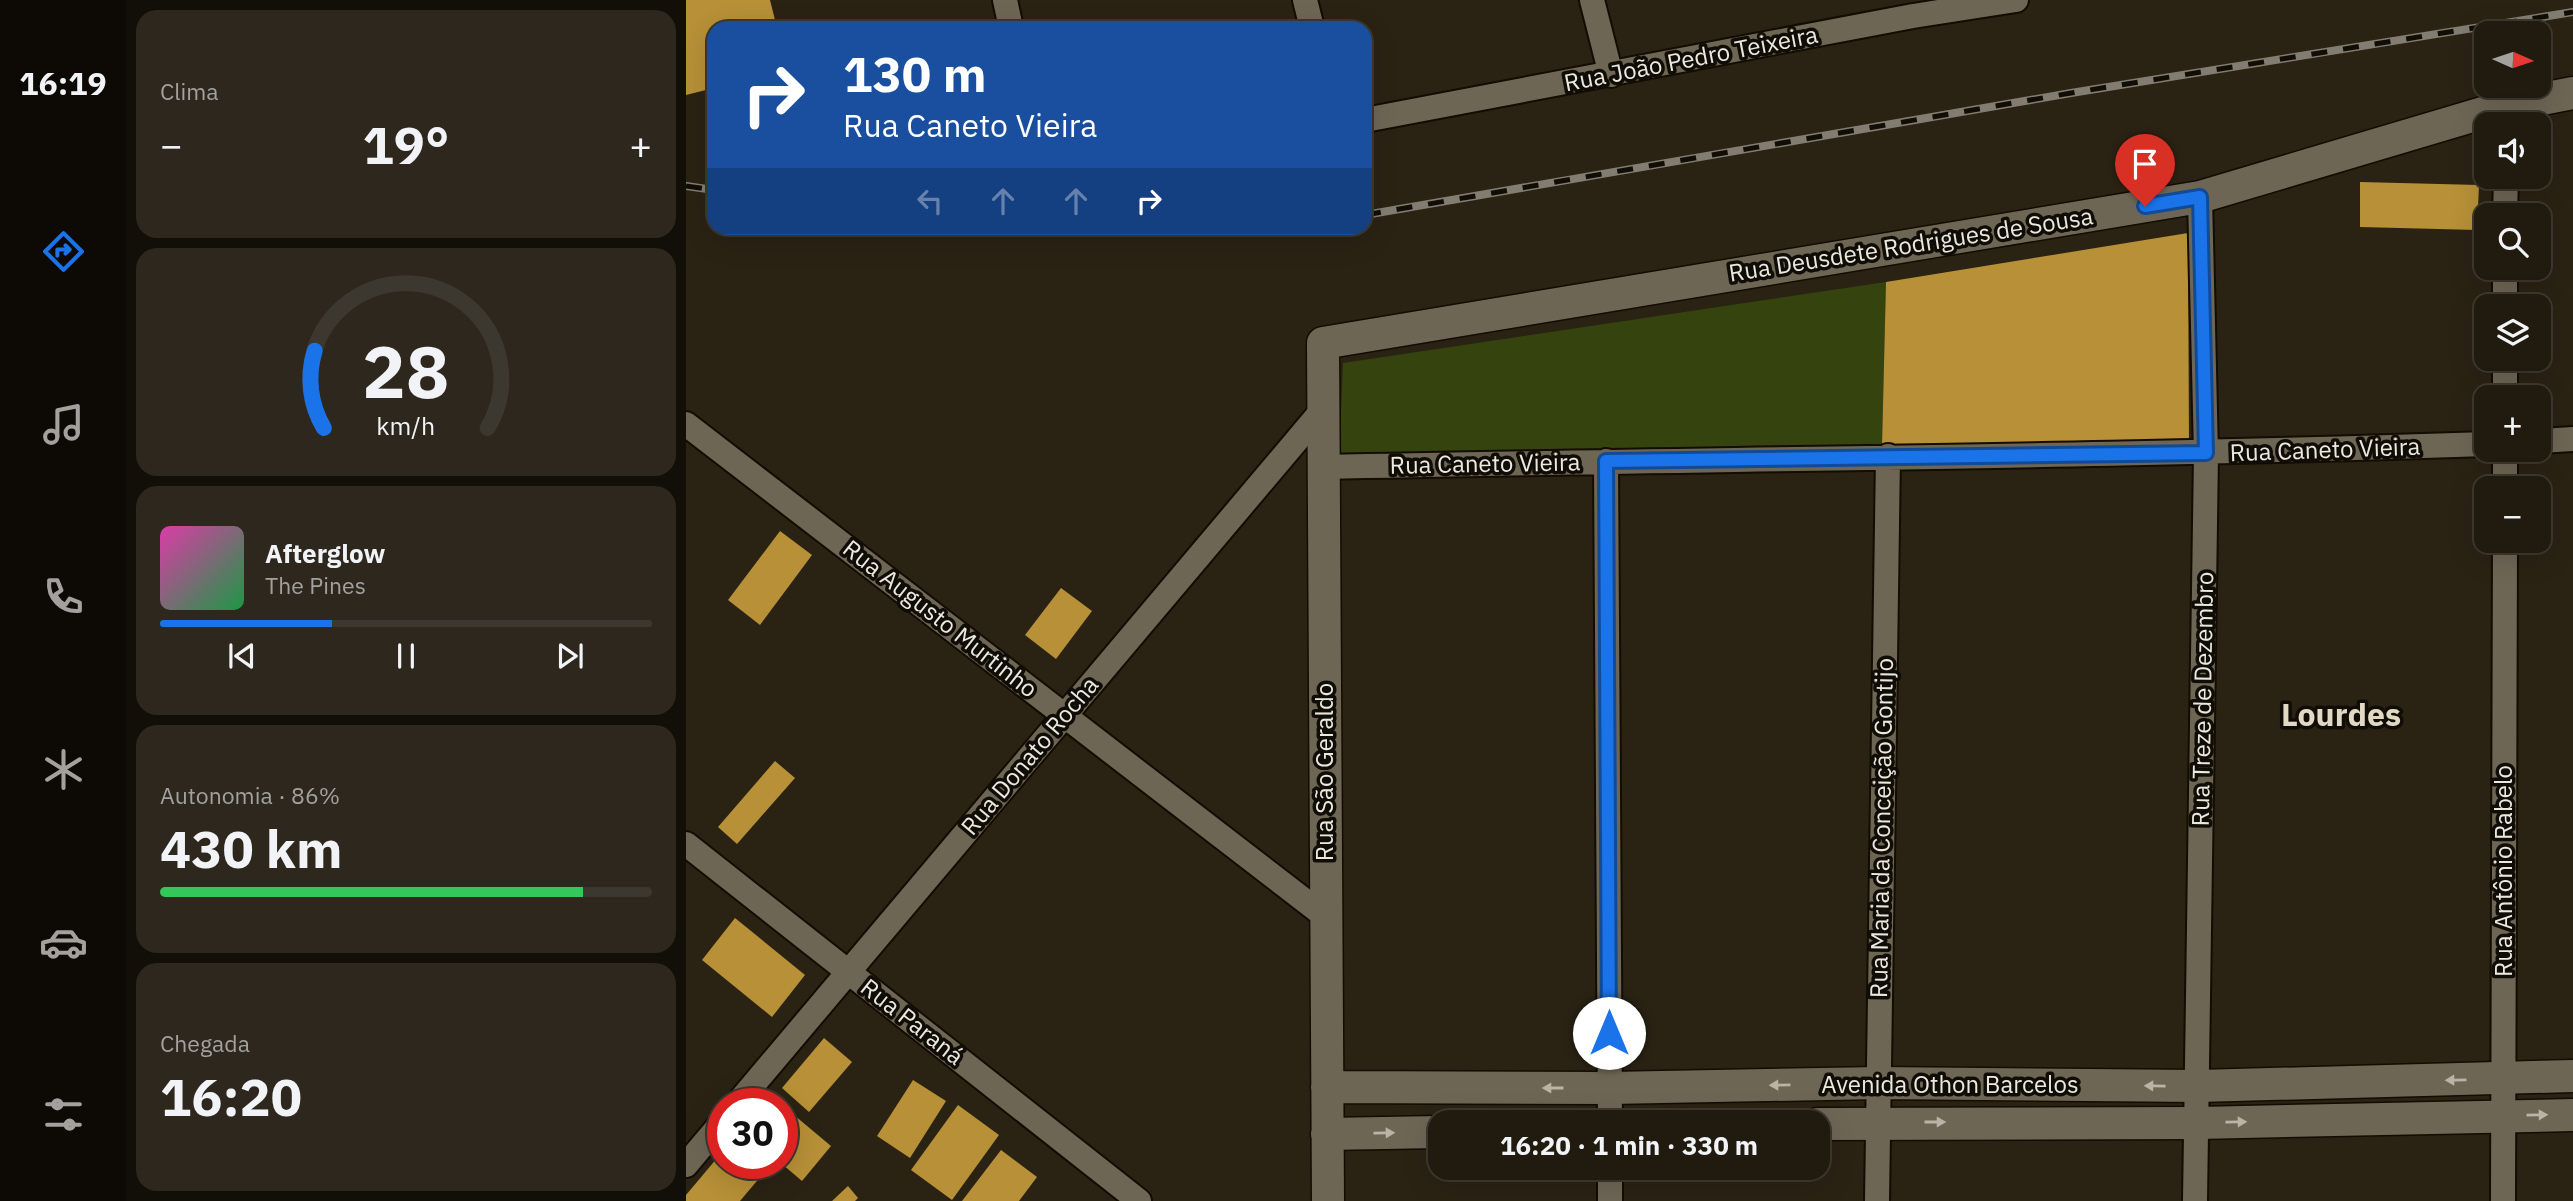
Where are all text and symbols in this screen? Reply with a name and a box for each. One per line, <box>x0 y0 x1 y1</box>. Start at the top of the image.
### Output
street label: Rua João Pedro Teixeira <box>1561 18 1821 98</box>
north arrow <box>2474 21 2552 98</box>
map controls <box>2474 21 2551 553</box>
text: 130 m <box>843 42 987 105</box>
icon: right <box>728 49 819 140</box>
text: 16:19 <box>19 62 107 104</box>
text: Clima <box>160 76 219 106</box>
text: Rua Caneto Vieira <box>843 104 1097 146</box>
text: 19° <box>363 111 449 178</box>
button: sound <box>2474 112 2551 189</box>
text: − <box>160 120 183 169</box>
text: + <box>629 120 652 169</box>
pin <box>2115 134 2175 206</box>
icon: arrive <box>2126 145 2164 183</box>
icon: left <box>911 182 949 220</box>
icon: ahead <box>984 182 1022 220</box>
icon: ahead <box>1057 182 1095 220</box>
icon: right <box>1130 182 1168 220</box>
street label: Rua Deusdete Rodrigues de Sousa <box>1726 199 2096 289</box>
button: search <box>2474 203 2551 280</box>
icon: directions <box>39 227 88 276</box>
button: layers <box>2474 294 2551 371</box>
text: 28 <box>362 324 450 419</box>
button: + <box>2474 385 2551 462</box>
icon: music <box>39 400 88 449</box>
text: km/h <box>377 409 435 442</box>
street label: Rua Caneto Vieira <box>2229 430 2421 468</box>
street label: Rua Caneto Vieira <box>1389 445 1581 481</box>
button: − <box>2474 476 2551 553</box>
street label: Rua Augusto Murtinho <box>837 532 1045 704</box>
text: Afterglow <box>265 536 385 570</box>
text: The Pines <box>265 570 366 600</box>
street label: Rua Treze de Dezembro <box>2184 571 2220 827</box>
icon: phone <box>39 572 88 621</box>
icon: previous <box>223 637 261 675</box>
icon: pause <box>387 637 425 675</box>
icon: next <box>551 637 589 675</box>
street label: Rua Maria da Conceição Gontijo <box>1862 658 1900 998</box>
street label: Rua Donato Rocha <box>953 669 1105 841</box>
street label: Rua São Geraldo <box>1308 683 1340 861</box>
district label: Lourdes <box>2281 693 2401 735</box>
icon: climate <box>39 745 88 794</box>
street label: Rua Antônio Rabelo <box>2487 765 2519 977</box>
text: Autonomia · 86% <box>160 780 340 810</box>
text: 430 km <box>160 815 342 882</box>
icon: car <box>39 918 88 967</box>
street label: Rua Paraná <box>854 971 971 1072</box>
position arrow <box>1572 996 1646 1070</box>
text: Chegada <box>160 1028 250 1058</box>
text: 16:20 <box>160 1063 302 1130</box>
street label: Avenida Othon Barcelos <box>1821 1068 2079 1100</box>
one-way arrow <box>2445 1074 2467 1085</box>
one-way arrow <box>1769 1079 1791 1090</box>
one-way arrow <box>2144 1080 2166 1092</box>
one-way arrow <box>1542 1082 1564 1094</box>
speed limit sign: 30 <box>707 1088 798 1179</box>
icon: filters <box>39 1090 88 1139</box>
one-way arrow <box>2527 1110 2549 1121</box>
one-way arrow <box>1925 1116 1947 1128</box>
one-way arrow <box>2226 1116 2248 1128</box>
one-way arrow <box>1373 1127 1395 1139</box>
text: 16:20 · 1 min · 330 m <box>1500 1128 1758 1162</box>

